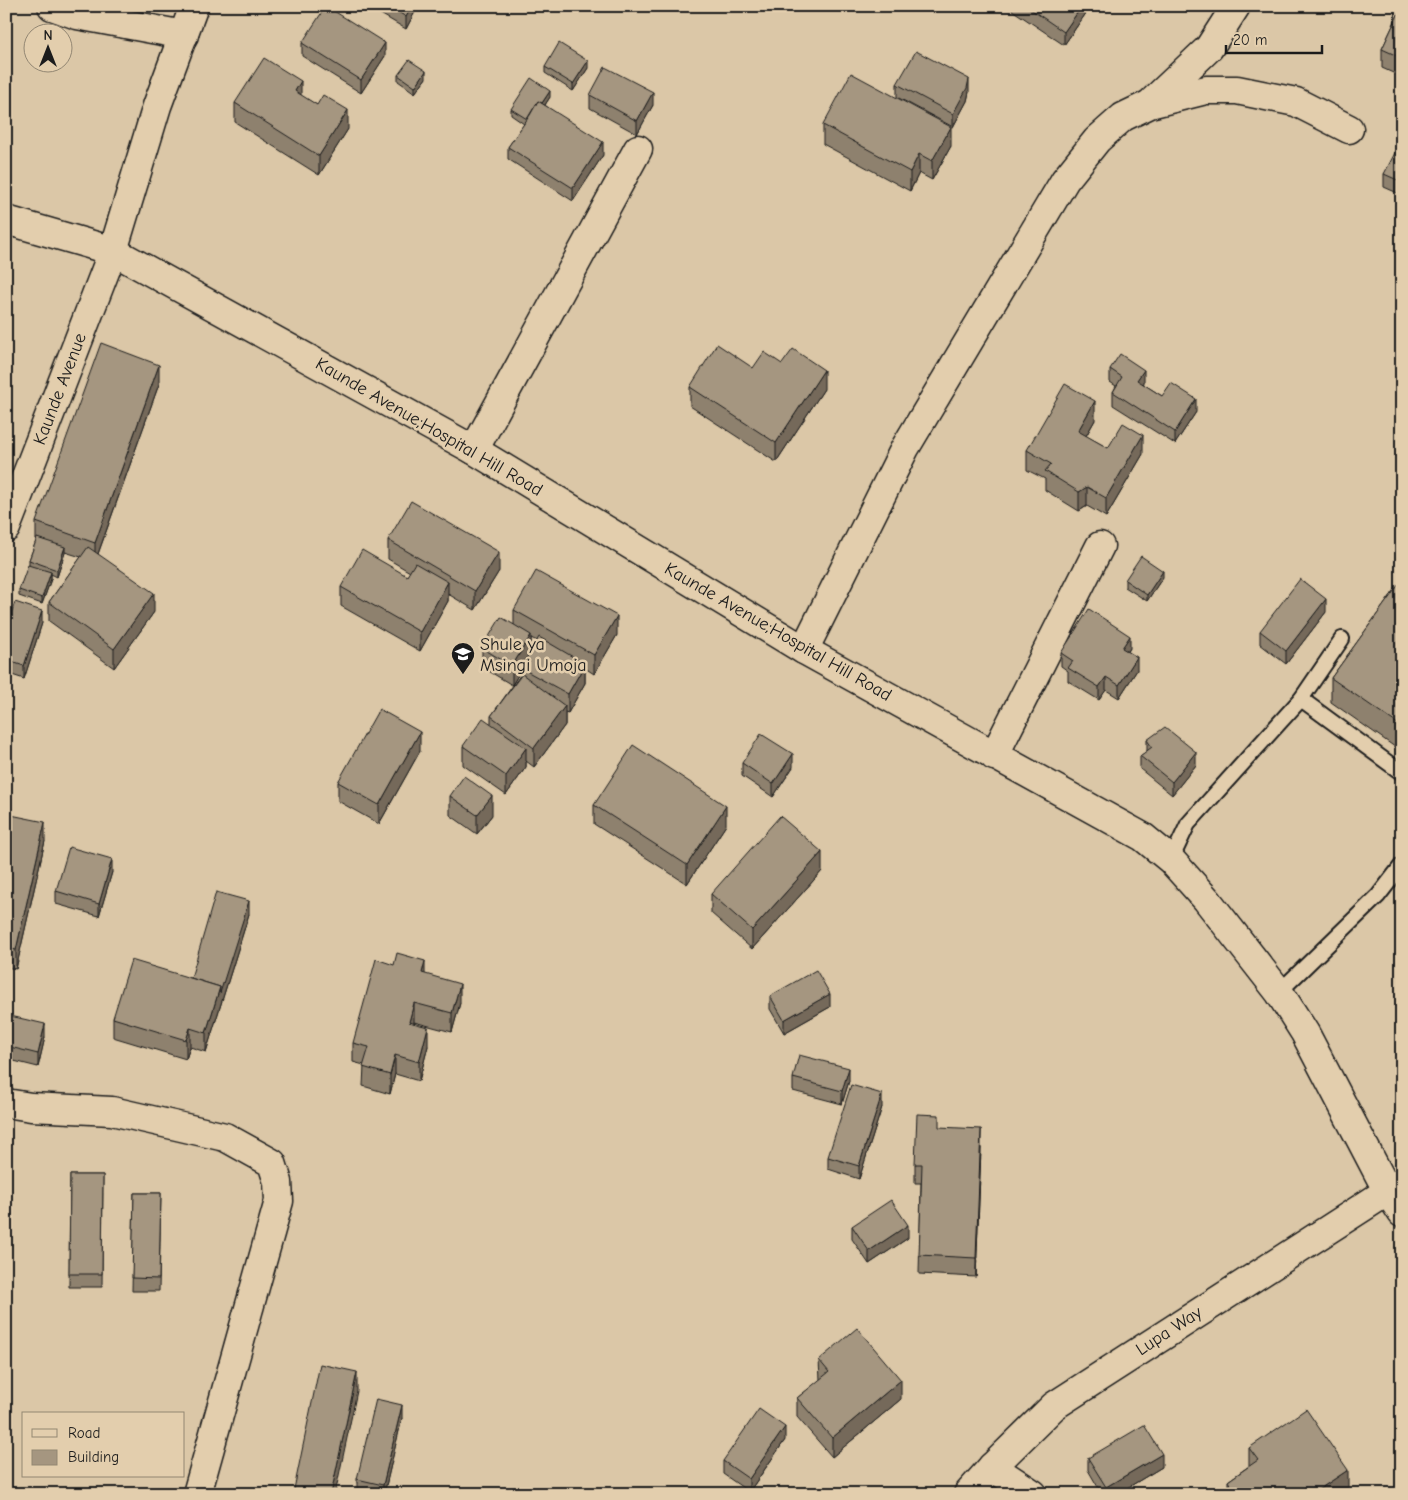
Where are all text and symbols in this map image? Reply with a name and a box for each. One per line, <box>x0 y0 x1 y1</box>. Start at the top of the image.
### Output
north arrow <box>22 22 72 72</box>
scale bar <box>1226 22 1322 54</box>
text: N <box>43 27 53 44</box>
text: 20 m <box>1233 31 1267 49</box>
street label: Kaunde Avenue <box>29 330 91 448</box>
street label: Kaunde Avenue;Hospital Hill Road <box>312 353 546 501</box>
street label: Kaunde Avenue;Hospital Hill Road <box>661 558 895 706</box>
place label: Shule ya Msingi Umoja <box>480 634 587 676</box>
school or university icon: Shule ya Msingi Umoja <box>450 641 476 675</box>
street label: Lupa Way <box>1132 1301 1207 1360</box>
legend <box>22 1412 185 1478</box>
text: Road <box>68 1424 100 1442</box>
text: Building <box>68 1448 119 1466</box>

